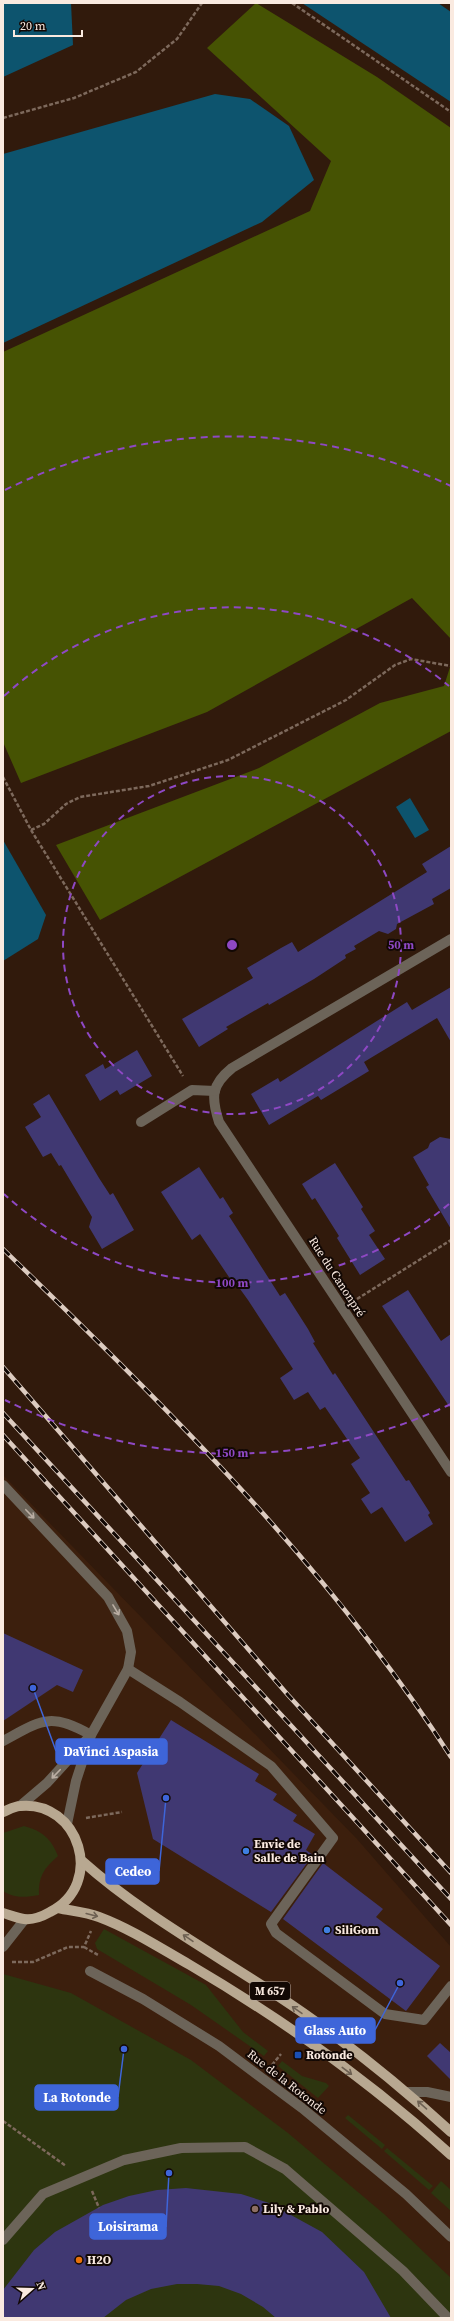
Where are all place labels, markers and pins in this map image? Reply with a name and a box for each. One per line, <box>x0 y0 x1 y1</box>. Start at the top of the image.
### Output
centre of rings <box>225 938 239 952</box>
callout: DaVinci Aspasia <box>56 1739 167 1764</box>
place label: Envie de Salle de Bain <box>254 1836 325 1866</box>
marker: Envie de Salle de Bain <box>241 1846 251 1856</box>
callout: Cedeo <box>106 1859 159 1884</box>
place label: SiliGom <box>335 1922 379 1938</box>
marker: SiliGom <box>322 1925 332 1935</box>
callout: Glass Auto <box>296 2018 375 2043</box>
place label: Rotonde <box>306 2047 353 2063</box>
marker: Rotonde <box>293 2050 303 2060</box>
callout: La Rotonde <box>35 2085 118 2110</box>
place label: Lily & Pablo <box>263 2201 329 2217</box>
marker: Lily & Pablo <box>250 2204 260 2214</box>
callout: Loisirama <box>90 2214 166 2239</box>
place label: H2O <box>87 2252 112 2268</box>
marker: H2O <box>74 2255 84 2265</box>

